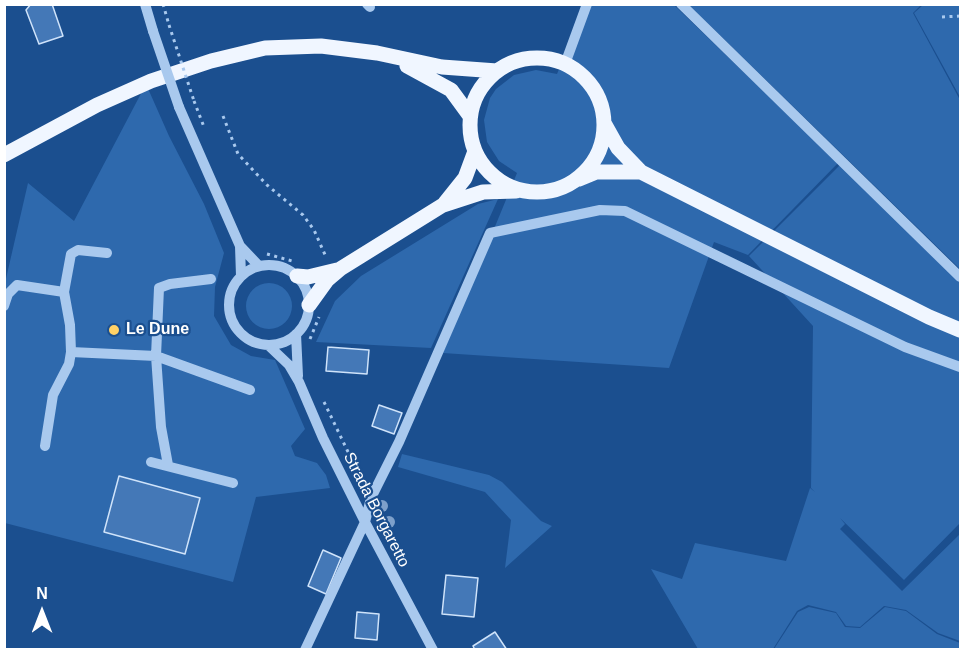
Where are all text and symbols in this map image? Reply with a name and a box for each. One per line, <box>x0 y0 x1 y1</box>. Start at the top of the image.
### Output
place label: Le Dune <box>126 320 189 340</box>
marker: Le Dune <box>107 323 121 337</box>
street label: Strada Borgaretto <box>339 449 413 571</box>
north arrow <box>12 582 72 642</box>
text: N <box>36 585 48 602</box>

